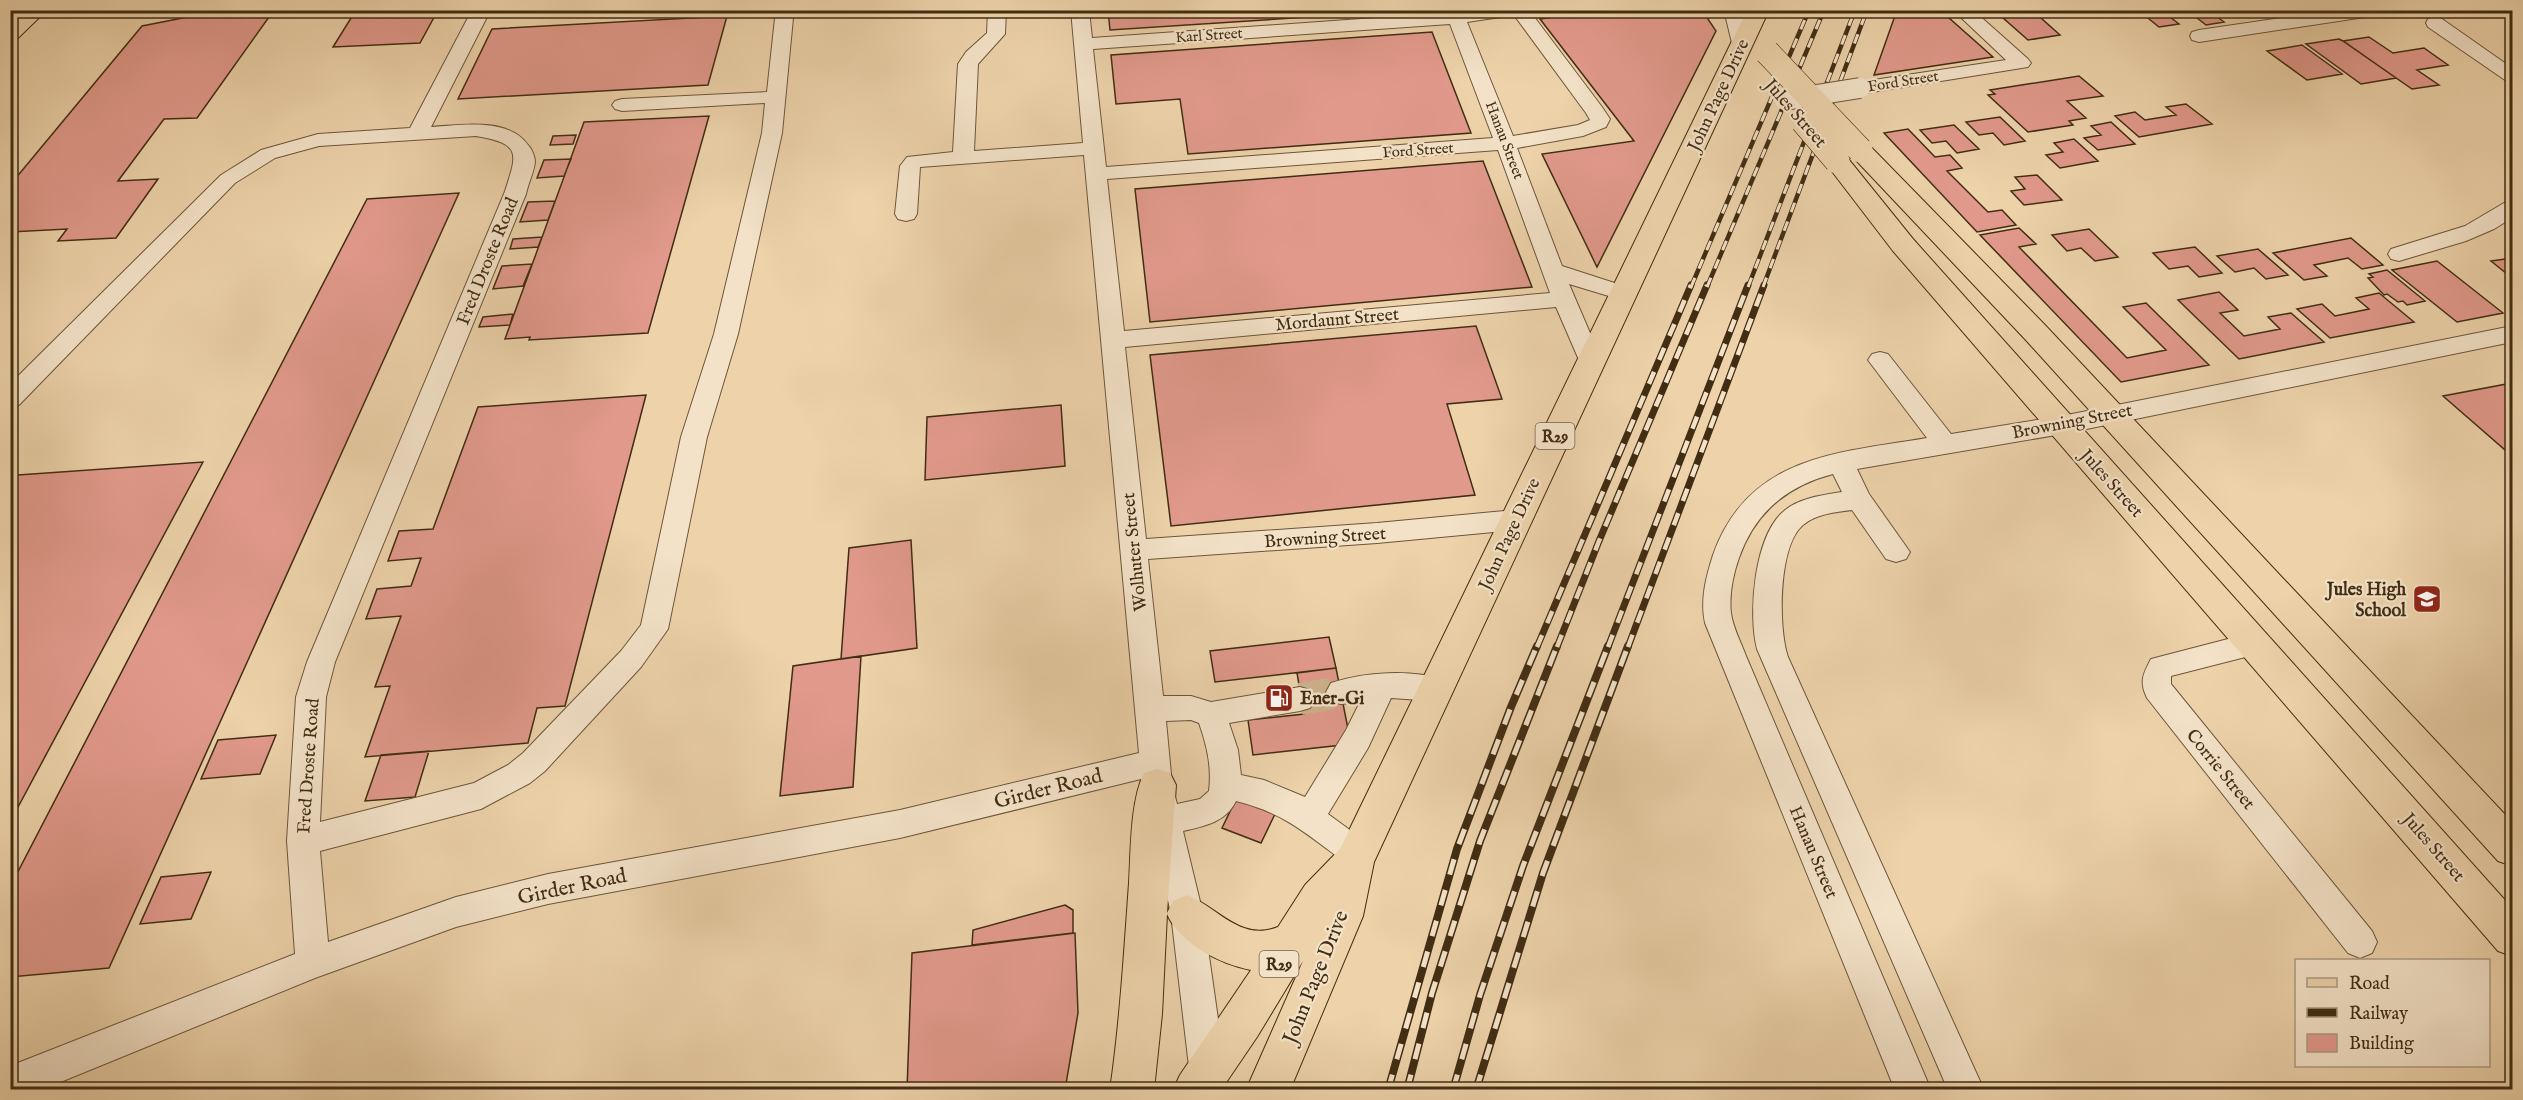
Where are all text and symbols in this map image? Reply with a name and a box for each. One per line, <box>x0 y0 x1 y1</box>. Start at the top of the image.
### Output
street label: Karl Street <box>1175 24 1243 47</box>
street label: John Page Drive <box>1682 36 1755 157</box>
street label: Ford Street <box>1866 67 1940 96</box>
street label: Jules Street <box>1757 73 1831 153</box>
street label: Hanau Street <box>1481 98 1528 182</box>
street label: Ford Street <box>1382 139 1454 162</box>
street label: Fred Droste Road <box>452 194 525 329</box>
street label: Mordaunt Street <box>1274 304 1400 337</box>
street label: Browning Street <box>2010 400 2134 445</box>
road number: R29 <box>1536 423 1574 449</box>
street label: Jules Street <box>2073 444 2148 523</box>
street label: John Page Drive <box>1473 475 1546 596</box>
street label: Wolhuter Street <box>1118 491 1153 612</box>
street label: Browning Street <box>1263 523 1387 554</box>
place label: Jules High School <box>2325 579 2407 623</box>
school or university icon: Jules High School <box>2411 583 2443 615</box>
fuel station icon: Ener-Gi <box>1263 682 1295 714</box>
place label: Ener-Gi <box>1300 688 1365 711</box>
street label: Fred Droste Road <box>293 697 326 835</box>
street label: Corrie Street <box>2180 725 2259 815</box>
street label: Girder Road <box>991 763 1106 816</box>
street label: Hanau Street <box>1783 803 1842 902</box>
street label: Jules Street <box>2395 807 2469 887</box>
street label: Girder Road <box>515 863 630 912</box>
street label: John Page Drive <box>1277 906 1356 1050</box>
road number: R29 <box>1260 951 1298 977</box>
legend <box>2295 959 2490 1067</box>
text: Road <box>2349 973 2390 996</box>
text: Railway <box>2349 1003 2408 1026</box>
text: Building <box>2349 1033 2414 1056</box>

